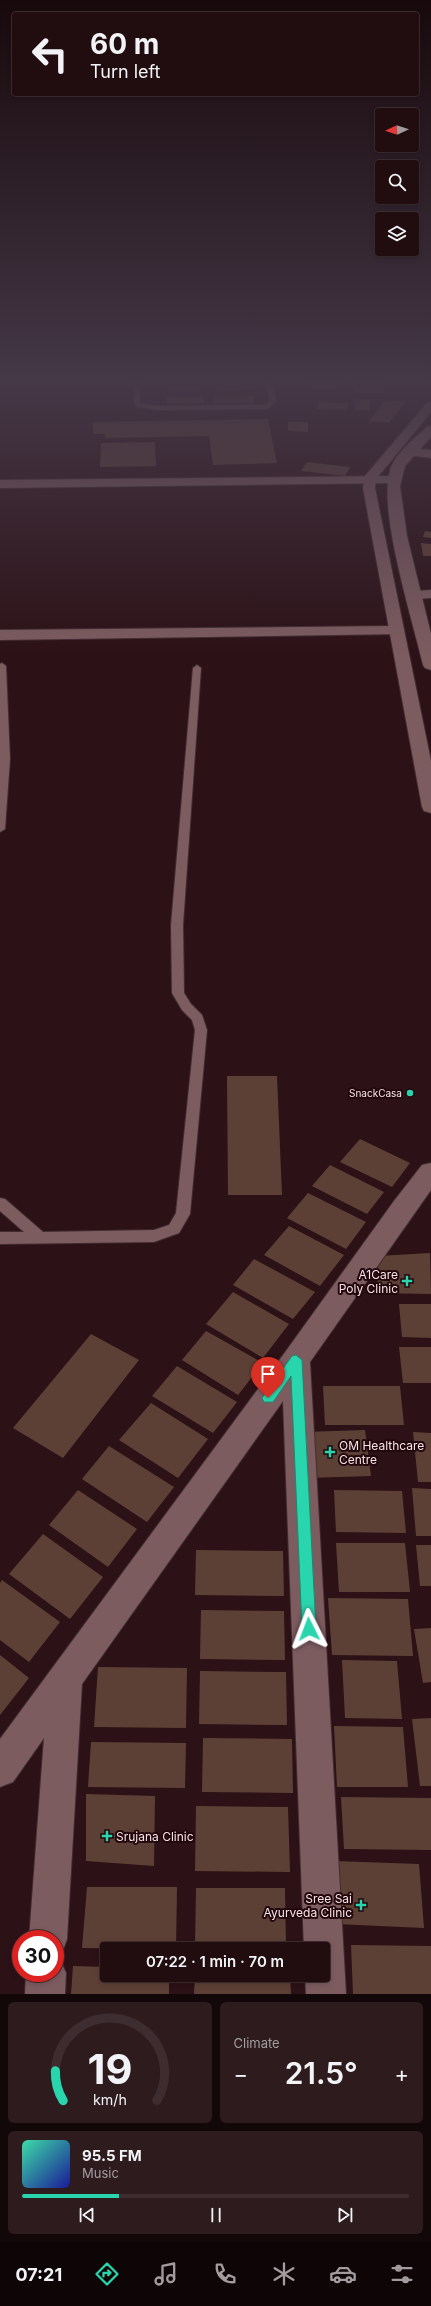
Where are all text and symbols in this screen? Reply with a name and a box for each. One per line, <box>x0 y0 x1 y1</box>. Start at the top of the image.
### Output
text: 60 m <box>90 27 159 61</box>
icon: left <box>24 28 76 80</box>
text: Turn left <box>90 61 160 82</box>
north arrow <box>375 108 419 152</box>
map controls <box>375 108 419 256</box>
button: search <box>375 160 419 204</box>
button: layers <box>375 212 419 256</box>
place label: SnackCasa <box>349 1087 402 1099</box>
marker: SnackCasa <box>405 1088 415 1098</box>
place label: A1Care Poly Clinic <box>339 1267 398 1296</box>
marker: A1Care Poly Clinic <box>401 1275 413 1287</box>
pin <box>251 1357 285 1398</box>
icon: arrive <box>257 1363 279 1385</box>
place label: OM Healthcare Centre <box>339 1438 424 1467</box>
marker: OM Healthcare Centre <box>324 1446 336 1458</box>
position arrow <box>288 1608 330 1650</box>
place label: Srujana Clinic <box>116 1829 194 1844</box>
marker: Srujana Clinic <box>101 1830 113 1842</box>
place label: Sree Sai Ayurveda Clinic <box>264 1891 352 1920</box>
marker: Sree Sai Ayurveda Clinic <box>355 1899 367 1911</box>
speed limit sign: 30 <box>12 1930 64 1982</box>
text: 07:22 · 1 min · 70 m <box>146 1952 284 1971</box>
text: Climate <box>234 2035 280 2051</box>
text: 19 <box>87 2043 132 2093</box>
text: 21.5° <box>285 2055 358 2091</box>
text: − <box>234 2061 248 2087</box>
text: + <box>394 2061 409 2087</box>
text: km/h <box>93 2090 127 2107</box>
text: 95.5 FM <box>82 2146 142 2165</box>
text: Music <box>82 2165 119 2181</box>
icon: previous <box>76 2204 98 2226</box>
icon: pause <box>205 2204 227 2226</box>
icon: next <box>334 2204 356 2226</box>
icon: directions <box>93 2260 121 2288</box>
icon: music <box>152 2260 180 2288</box>
icon: phone <box>211 2260 239 2288</box>
icon: climate <box>270 2260 298 2288</box>
icon: car <box>329 2260 357 2288</box>
icon: filters <box>388 2260 416 2288</box>
text: 07:21 <box>15 2264 62 2285</box>

